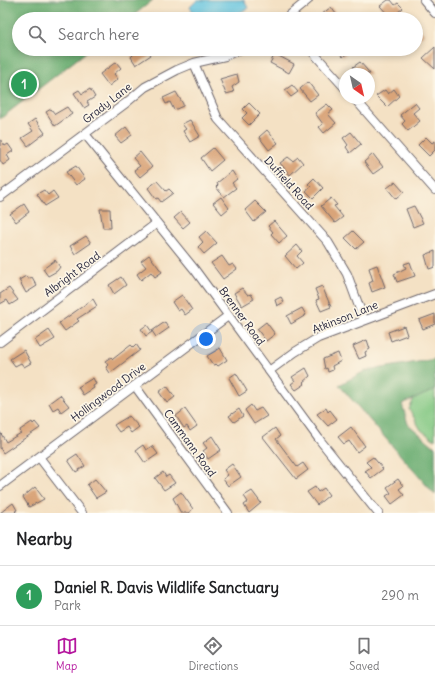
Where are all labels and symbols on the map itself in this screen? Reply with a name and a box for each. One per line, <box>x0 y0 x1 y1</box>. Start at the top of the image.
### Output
north arrow <box>339 68 375 104</box>
pin: 1 <box>11 69 37 99</box>
street label: Grady Lane <box>80 79 134 126</box>
street label: Duffield Road <box>261 153 317 213</box>
street label: Albright Road <box>41 248 103 300</box>
street label: Brenner Road <box>216 284 268 348</box>
street label: Atkinson Lane <box>310 297 380 337</box>
your location <box>196 329 216 349</box>
street label: Hollingwood Drive <box>68 359 148 425</box>
street label: Cammann Road <box>161 406 220 480</box>

